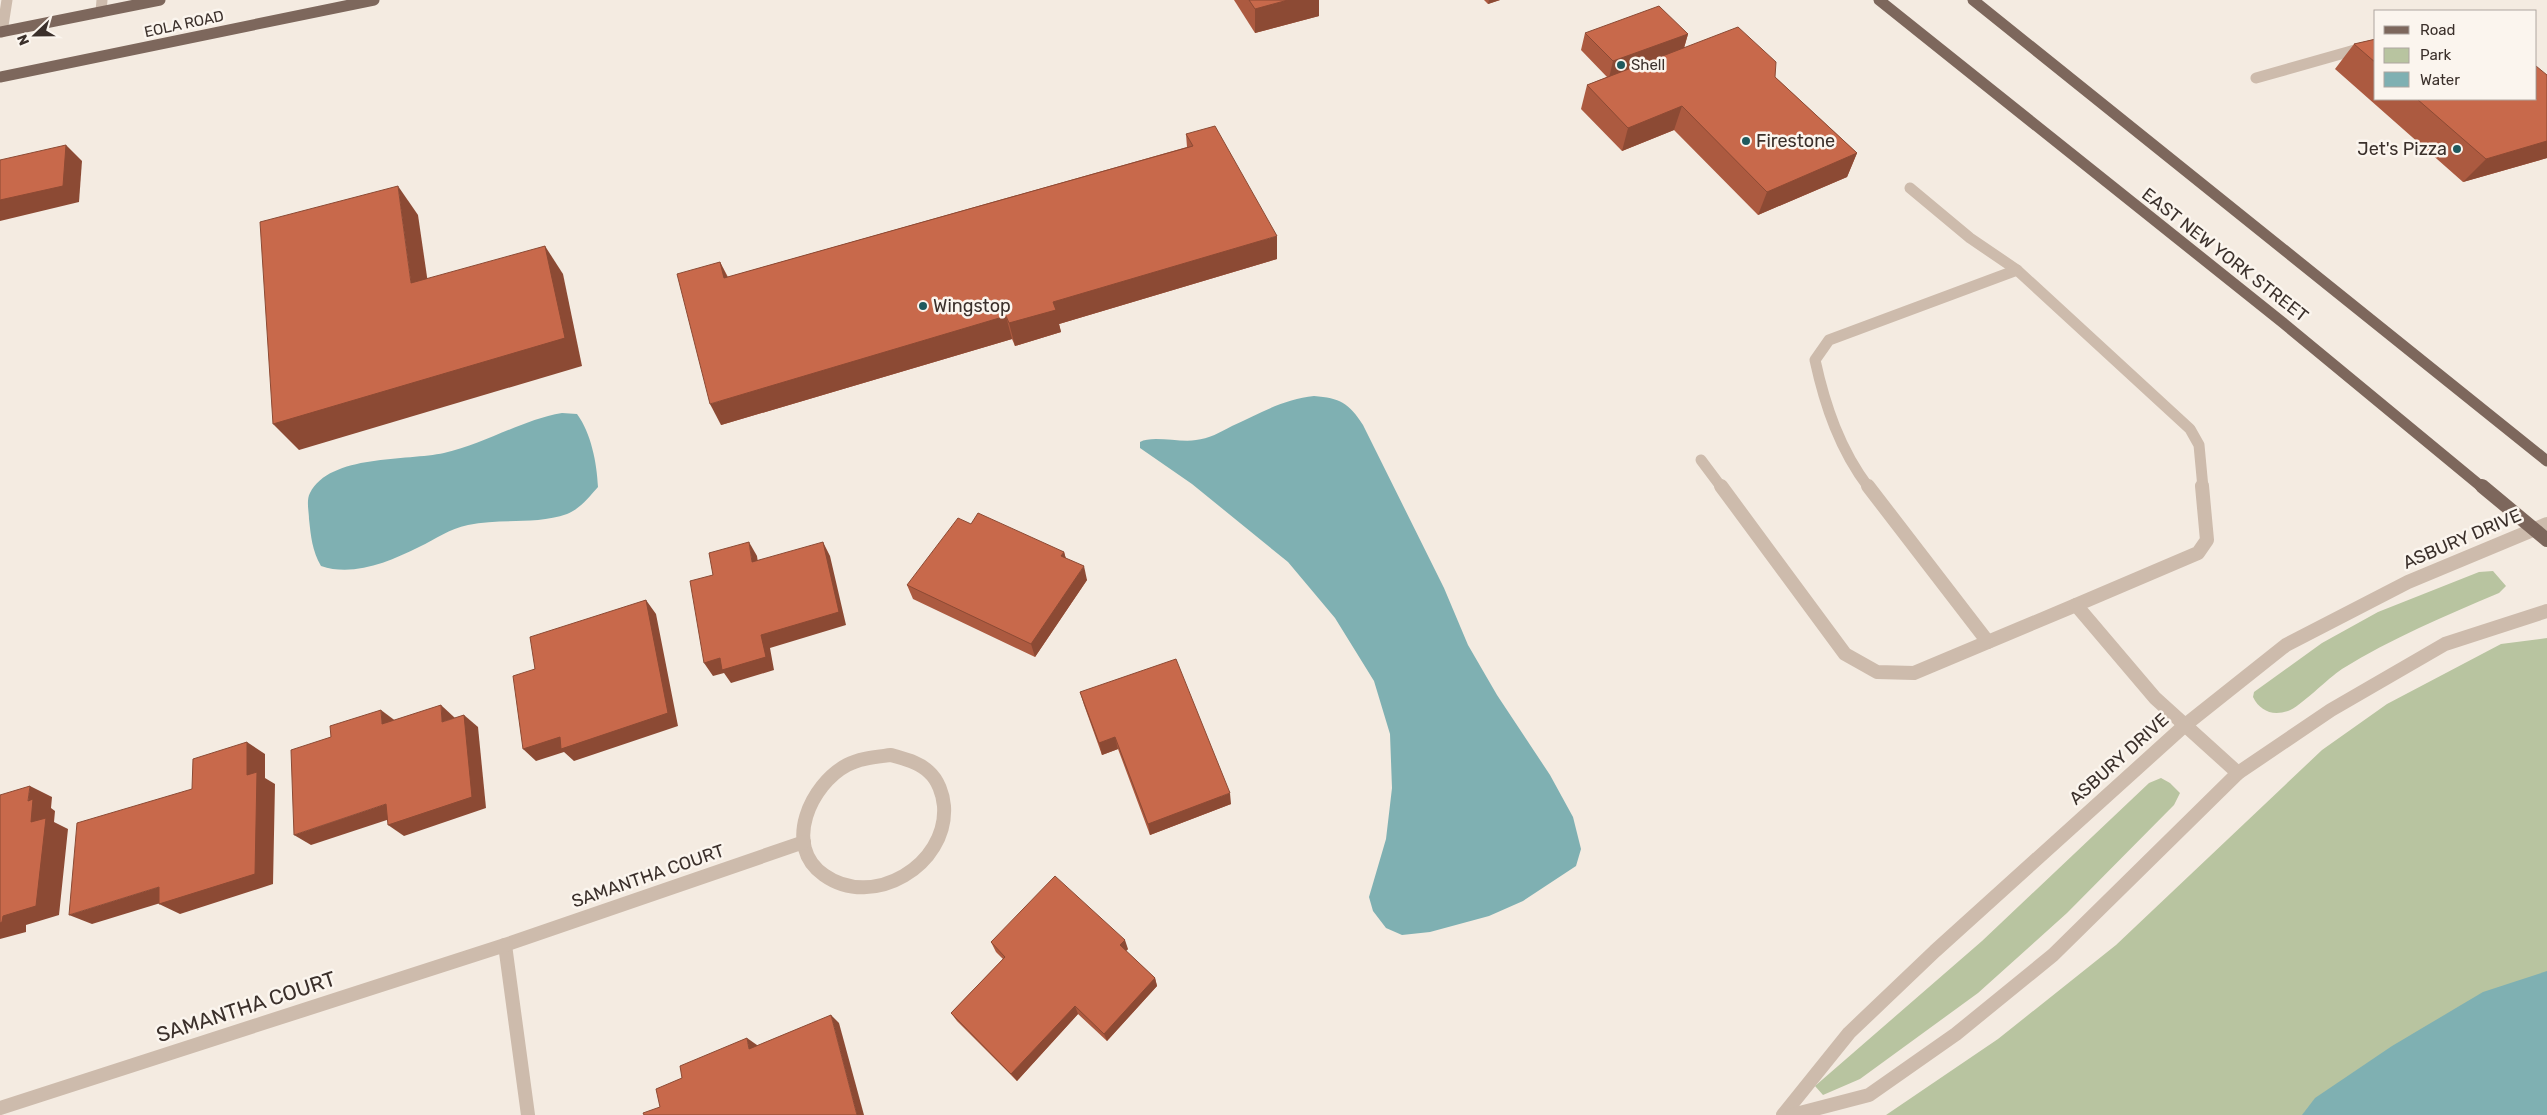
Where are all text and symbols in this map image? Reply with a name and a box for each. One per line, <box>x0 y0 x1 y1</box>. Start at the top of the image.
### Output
street label: EOLA ROAD <box>142 7 226 41</box>
north arrow <box>10 10 60 60</box>
legend <box>2374 10 2537 100</box>
text: Road <box>2420 21 2456 39</box>
text: N <box>14 32 33 48</box>
text: Park <box>2420 46 2451 64</box>
place label: Shell <box>1631 56 1665 74</box>
marker: Shell <box>1615 59 1627 71</box>
text: Water <box>2420 71 2460 89</box>
place label: Firestone <box>1756 130 1835 152</box>
marker: Firestone <box>1740 135 1752 147</box>
place label: Jet's Pizza <box>2357 138 2447 160</box>
marker: Jet's Pizza <box>2451 143 2463 155</box>
street label: EAST NEW YORK STREET <box>2137 183 2313 327</box>
place label: Wingstop <box>933 295 1011 317</box>
marker: Wingstop <box>917 300 929 312</box>
street label: ASBURY DRIVE <box>2400 504 2524 574</box>
street label: ASBURY DRIVE <box>2065 709 2173 809</box>
street label: SAMANTHA COURT <box>569 840 727 912</box>
street label: SAMANTHA COURT <box>153 966 339 1047</box>

